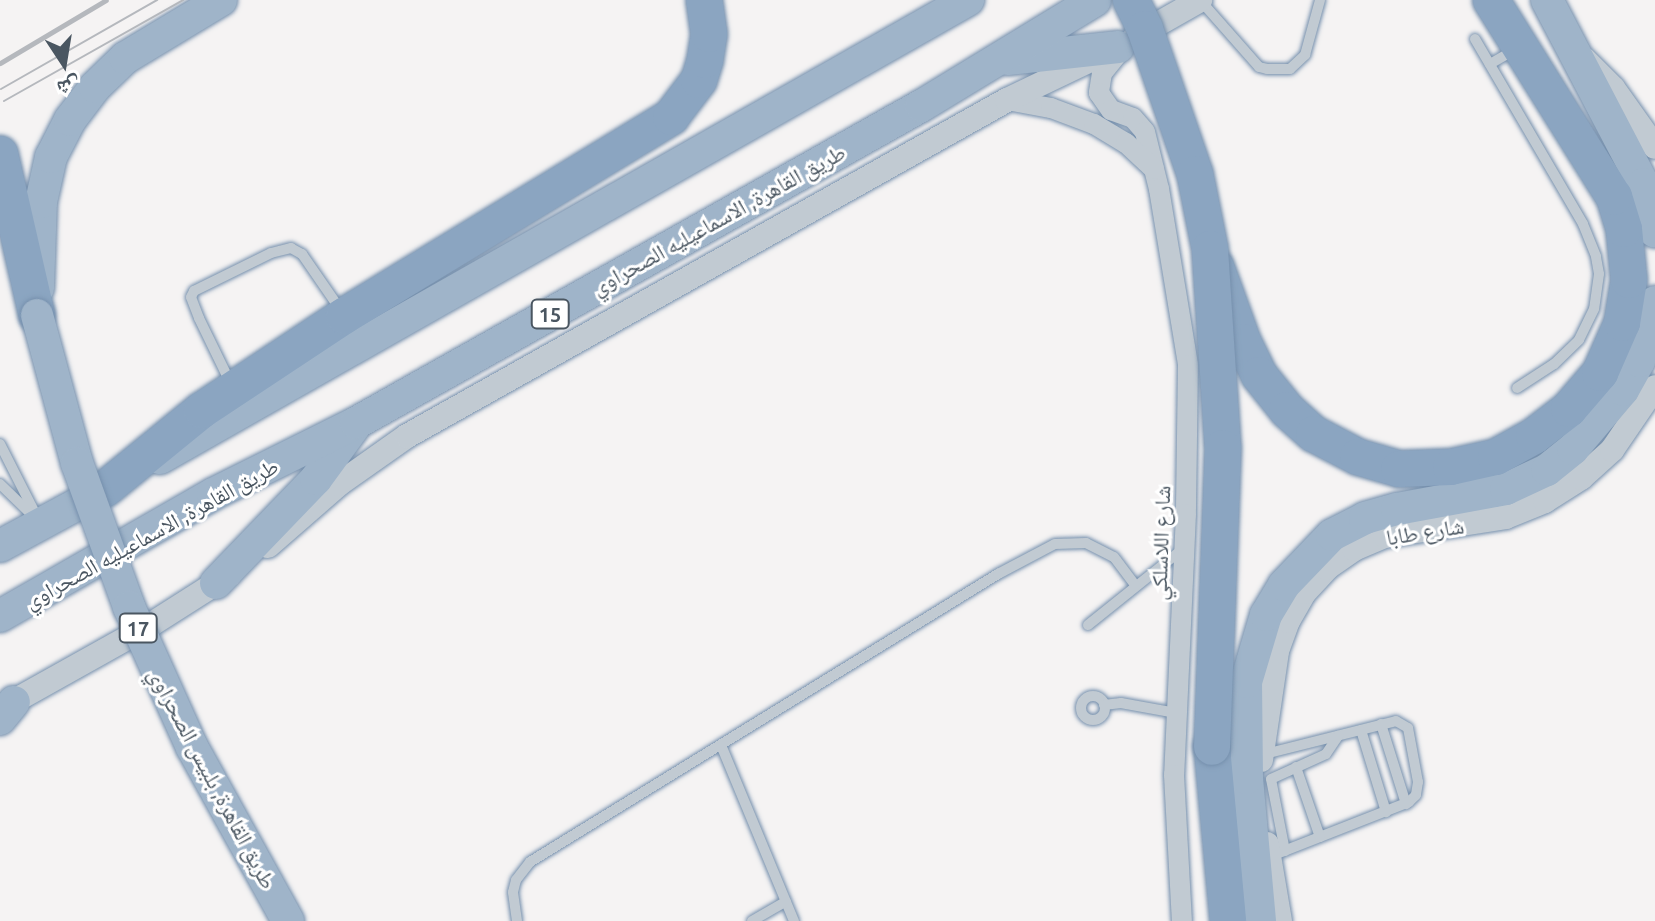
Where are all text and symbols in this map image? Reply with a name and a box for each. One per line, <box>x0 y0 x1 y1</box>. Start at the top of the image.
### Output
north arrow <box>24 24 104 104</box>
text: ش <box>55 73 83 103</box>
street label: طريق القاهرة, الاسماعيليه الصحراوي <box>586 138 850 300</box>
road number: 15 <box>530 298 570 330</box>
street label: طريق القاهرة, الاسماعيليه الصحراوي <box>19 452 283 614</box>
street label: شارع اللاسلكي <box>1145 485 1175 601</box>
street label: شارع طابا <box>1384 512 1466 550</box>
road number: 17 <box>118 612 158 644</box>
street label: طريق القاهرة, بلبيس الصحراوي <box>143 663 283 893</box>

